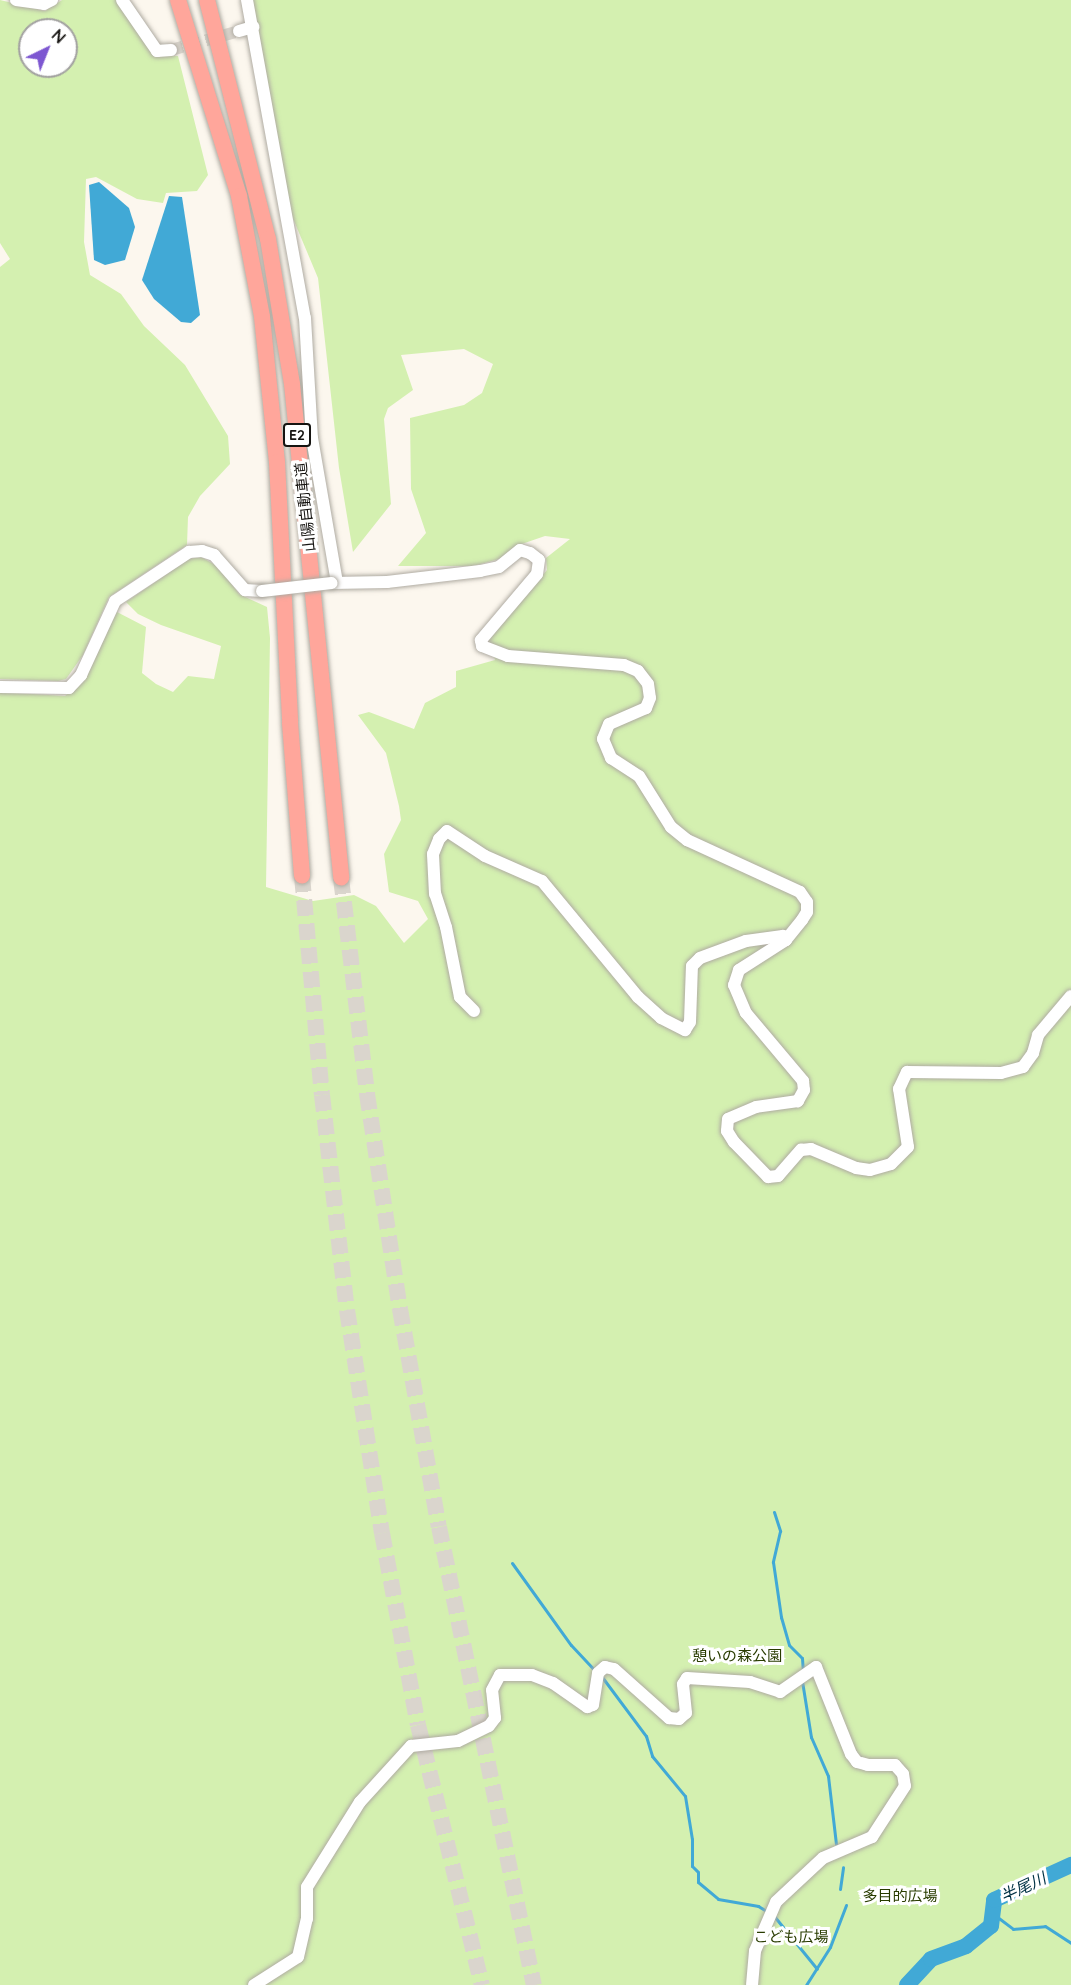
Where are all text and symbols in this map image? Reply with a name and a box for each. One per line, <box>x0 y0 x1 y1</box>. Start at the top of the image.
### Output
north arrow <box>18 18 78 78</box>
text: N <box>48 25 70 48</box>
road number: E2 <box>282 424 312 446</box>
street label: 山陽自動車道 <box>291 461 319 553</box>
park label: 憩いの森公園 <box>692 1647 782 1665</box>
water label: 半尾川 <box>997 1868 1049 1906</box>
park label: 多目的広場 <box>863 1887 937 1905</box>
park label: こども広場 <box>754 1928 828 1946</box>

